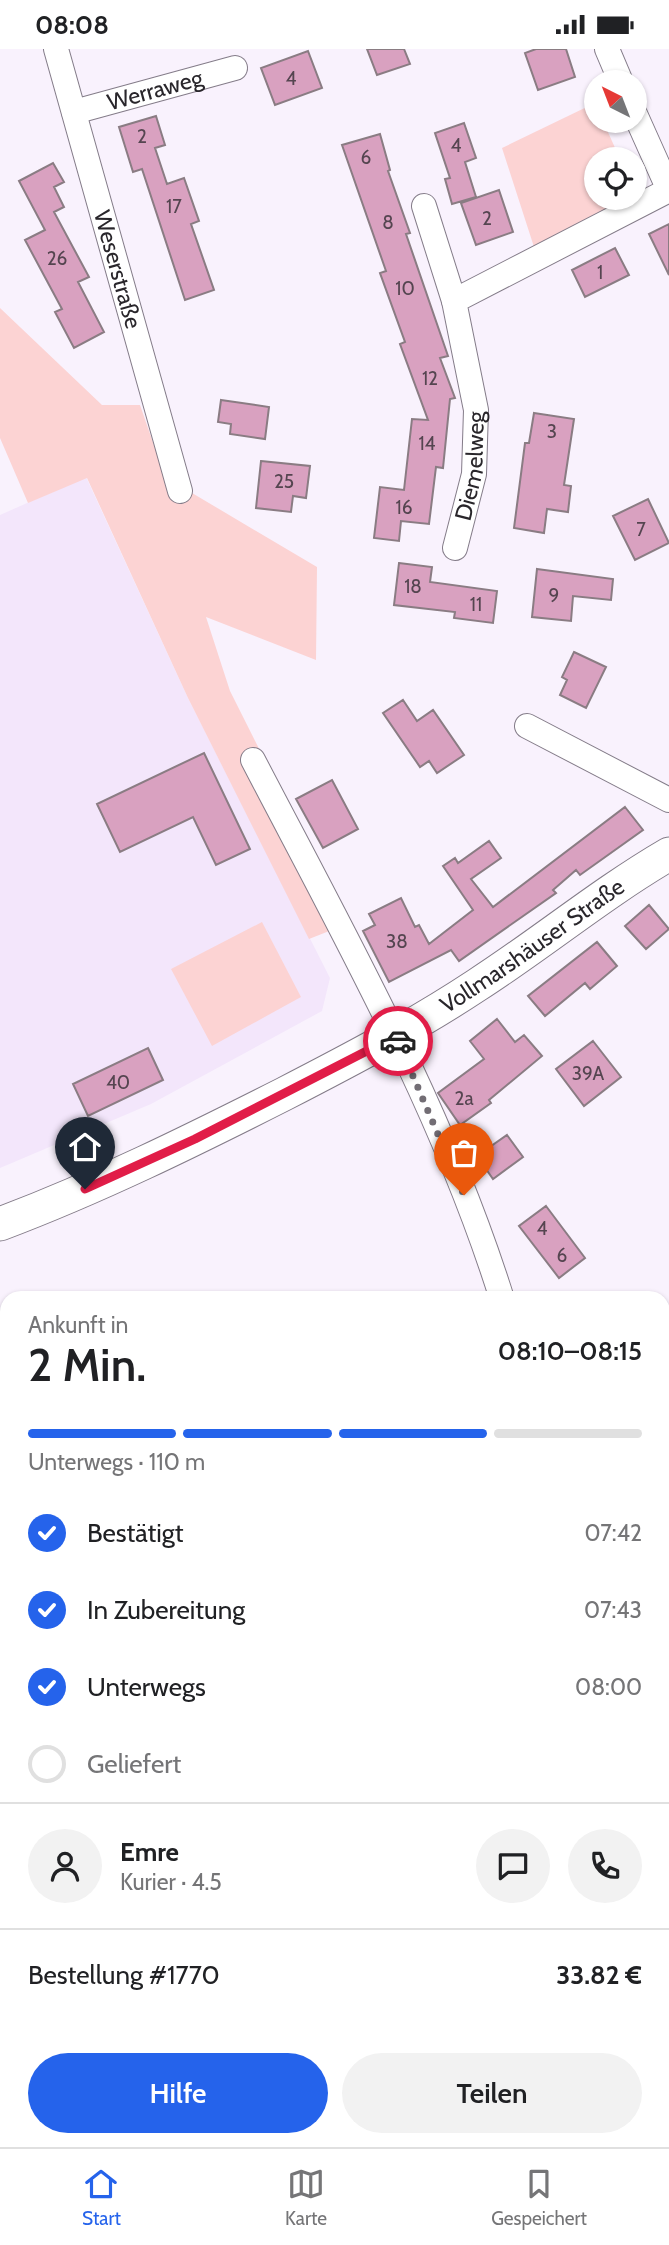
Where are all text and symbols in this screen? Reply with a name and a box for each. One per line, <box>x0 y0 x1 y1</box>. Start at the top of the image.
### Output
text: 08:08 <box>35 9 109 41</box>
street label: Werraweg <box>104 63 206 116</box>
house number: 4 <box>286 67 297 90</box>
north arrow <box>584 70 648 133</box>
map controls <box>584 70 647 210</box>
house number: 2 <box>137 125 147 148</box>
house number: 4 <box>451 134 462 157</box>
house number: 6 <box>361 146 371 169</box>
button: locate <box>584 147 647 210</box>
house number: 17 <box>166 195 182 218</box>
street label: Weserstraße <box>88 207 148 332</box>
house number: 2 <box>482 207 492 230</box>
house number: 8 <box>382 211 394 234</box>
house number: 26 <box>47 247 67 270</box>
house number: 1 <box>597 261 603 284</box>
house number: 10 <box>395 277 415 300</box>
house number: 12 <box>422 367 438 390</box>
street label: Diemelweg <box>449 410 490 524</box>
house number: 3 <box>547 420 557 443</box>
house number: 14 <box>418 432 436 455</box>
house number: 25 <box>274 470 294 493</box>
house number: 16 <box>396 496 413 519</box>
house number: 7 <box>636 518 646 541</box>
house number: 18 <box>404 575 422 598</box>
house number: 9 <box>549 584 559 607</box>
house number: 11 <box>470 593 482 616</box>
street label: Vollmarshäuser Straße <box>435 872 630 1019</box>
house number: 38 <box>386 930 408 953</box>
courier <box>363 1006 433 1076</box>
icon: car <box>379 1022 417 1060</box>
house number: 39A <box>572 1062 604 1085</box>
house number: 40 <box>106 1071 130 1094</box>
house number: 2a <box>454 1087 474 1110</box>
pin <box>55 1117 115 1189</box>
pin <box>434 1123 494 1195</box>
icon: home <box>66 1128 104 1166</box>
icon: bag <box>445 1134 483 1172</box>
house number: 4 <box>537 1217 548 1240</box>
house number: 6 <box>557 1244 567 1267</box>
text: Ankunft in <box>28 1311 128 1339</box>
text: 08:10–08:15 <box>498 1335 642 1367</box>
text: 2 Min. <box>28 1337 146 1393</box>
text: Unterwegs · 110 m <box>28 1448 205 1476</box>
icon: check <box>28 1514 66 1552</box>
text: Bestätigt <box>87 1517 184 1549</box>
text: 07:42 <box>585 1519 642 1547</box>
icon: check <box>28 1591 66 1629</box>
text: In Zubereitung <box>87 1594 245 1626</box>
text: 07:43 <box>584 1596 642 1624</box>
icon: check <box>28 1668 66 1706</box>
text: Unterwegs <box>87 1671 206 1703</box>
text: 08:00 <box>575 1673 642 1701</box>
text: Geliefert <box>87 1748 181 1780</box>
button: person <box>28 1829 102 1903</box>
button: chat <box>476 1829 550 1903</box>
button: phone <box>568 1829 642 1903</box>
text: Emre <box>120 1836 179 1868</box>
text: Kurier · 4.5 <box>120 1868 222 1896</box>
text: Bestellung #1770 <box>28 1959 220 1991</box>
text: 33.82 € <box>556 1959 642 1991</box>
button: Hilfe <box>28 2053 328 2133</box>
button: Teilen <box>342 2053 642 2133</box>
tab: Start <box>82 2165 121 2230</box>
tab: Karte <box>285 2165 327 2230</box>
tab: Gespeichert <box>491 2165 587 2230</box>

